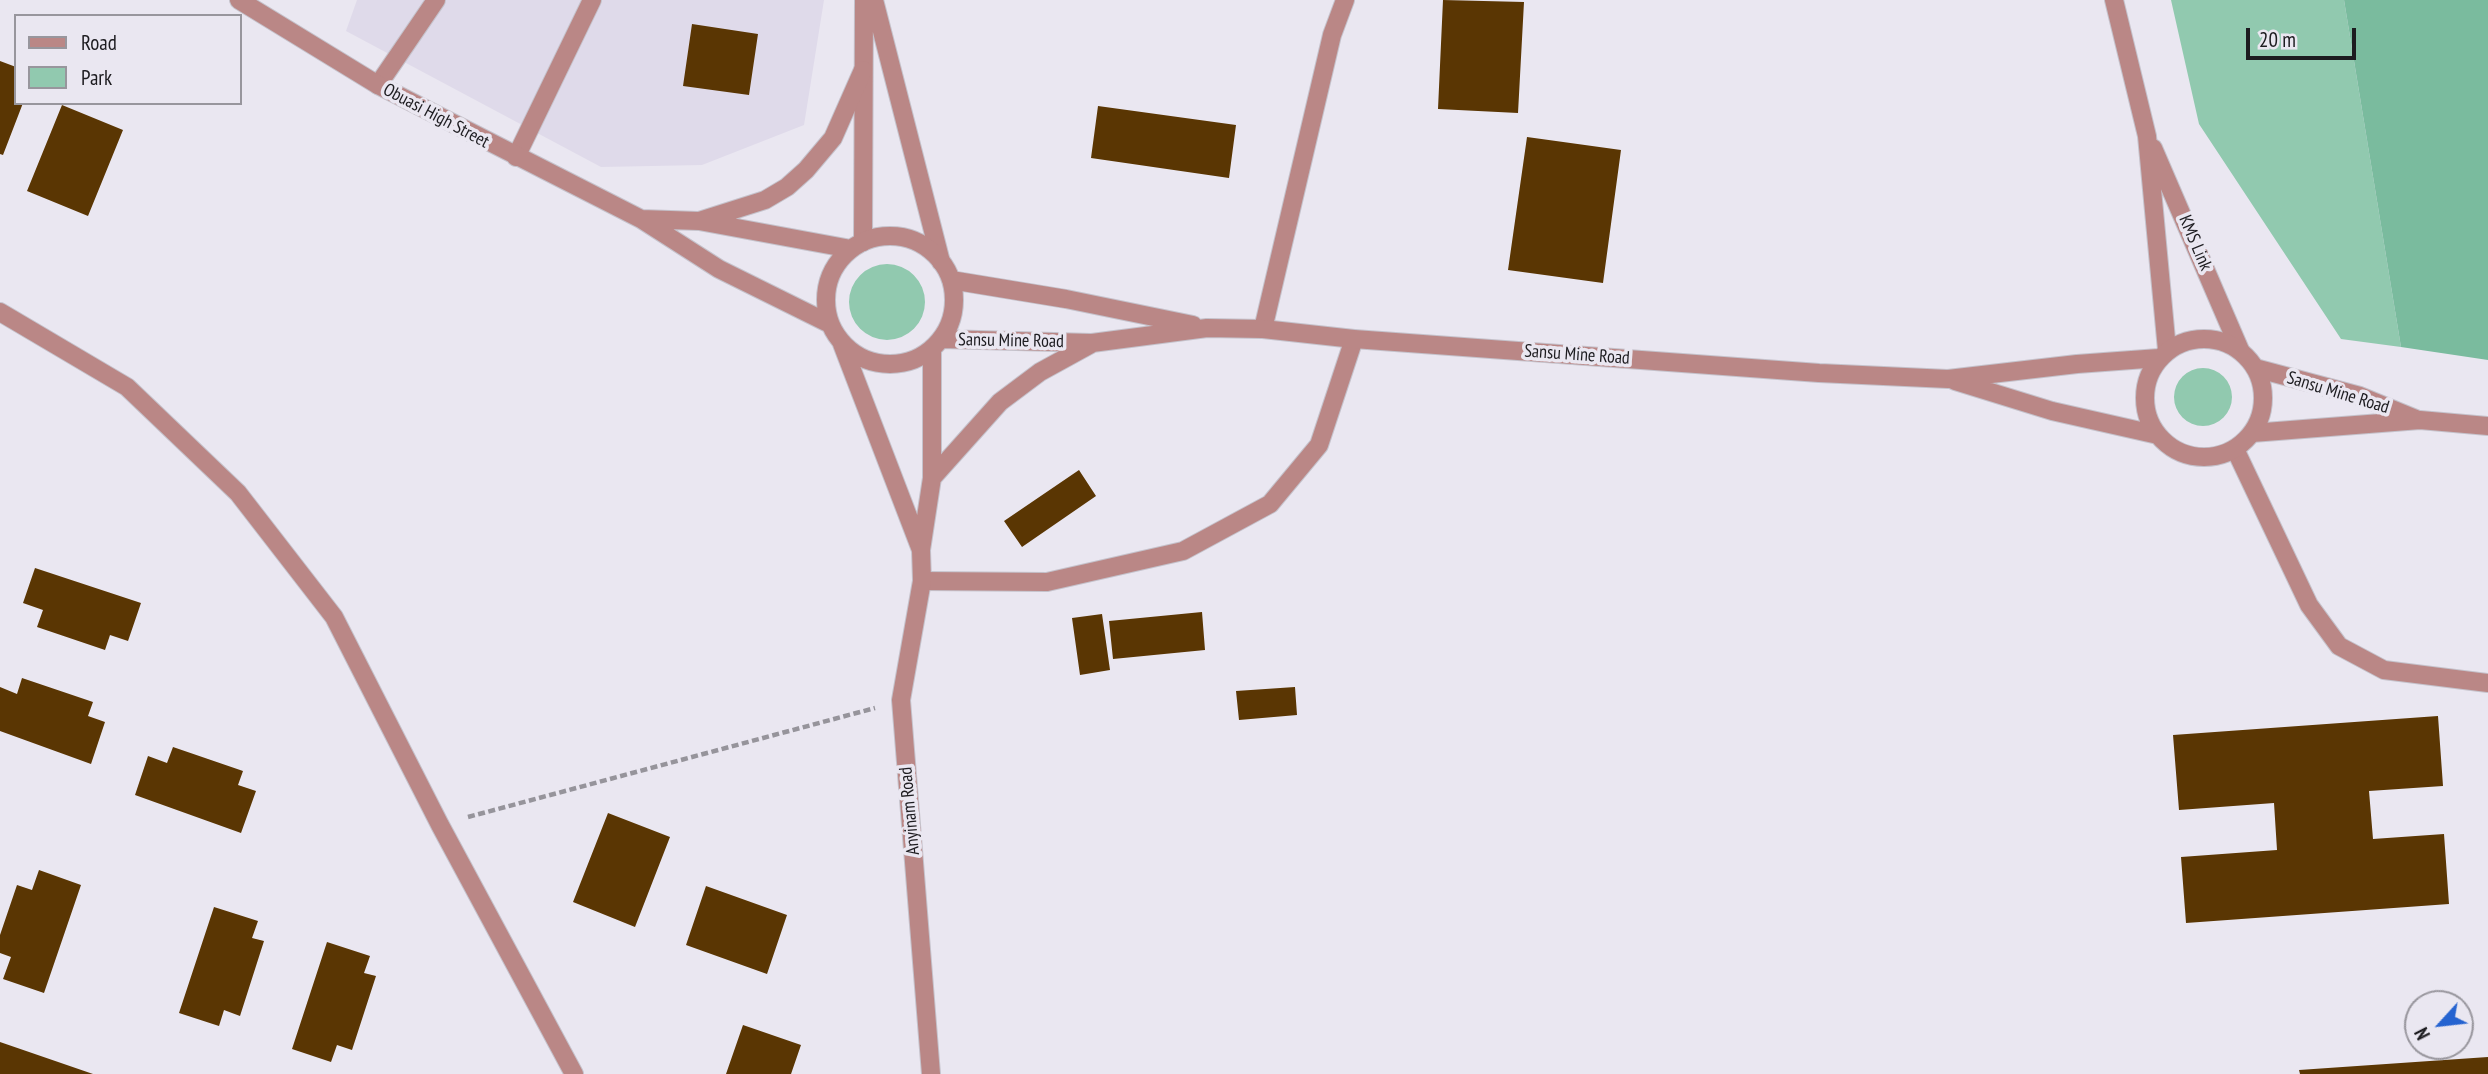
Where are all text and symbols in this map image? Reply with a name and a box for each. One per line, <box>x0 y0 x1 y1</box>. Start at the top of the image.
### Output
legend <box>14 14 242 105</box>
scale bar <box>2250 14 2360 58</box>
text: 20 m <box>2259 26 2296 53</box>
text: Road <box>81 29 117 56</box>
text: Park <box>81 64 112 91</box>
street label: Obuasi High Street <box>379 79 493 153</box>
street label: KMS Link <box>2174 212 2216 274</box>
street label: Sansu Mine Road <box>958 329 1064 353</box>
street label: Sansu Mine Road <box>1524 341 1630 369</box>
street label: Sansu Mine Road <box>2284 367 2392 419</box>
street label: Anyinam Road <box>895 766 925 856</box>
north arrow <box>2404 990 2474 1060</box>
text: N <box>2409 1024 2435 1044</box>

